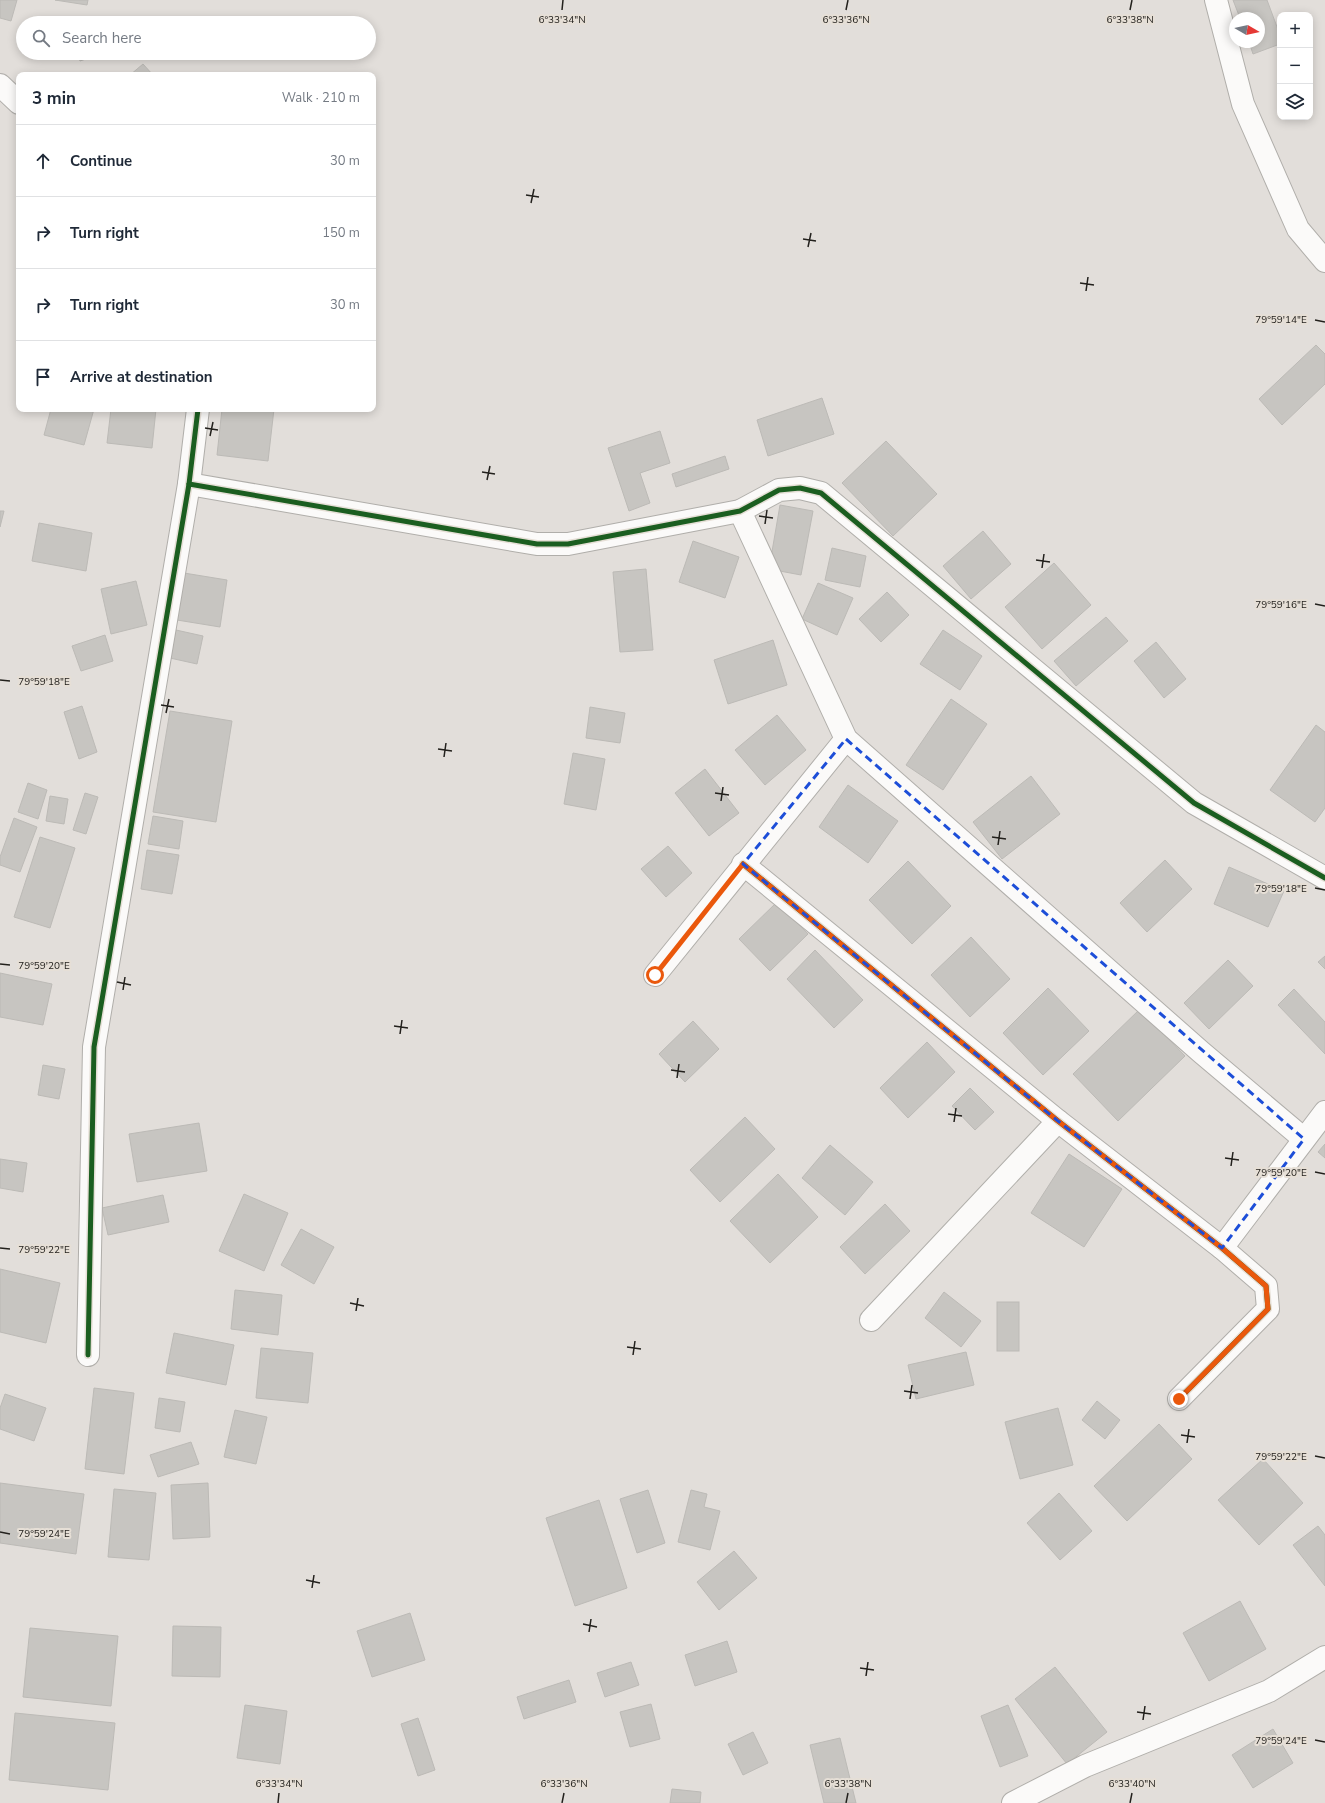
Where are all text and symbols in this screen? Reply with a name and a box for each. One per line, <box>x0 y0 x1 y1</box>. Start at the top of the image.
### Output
north arrow <box>1229 12 1265 48</box>
map controls <box>1277 12 1313 120</box>
button: + <box>1277 12 1313 48</box>
text: 6°33'34"N <box>538 13 586 27</box>
text: 6°33'36"N <box>822 13 870 27</box>
text: 6°33'38"N <box>1106 13 1154 27</box>
search box <box>16 16 376 60</box>
icon: search <box>30 27 52 49</box>
text: Search here <box>62 28 142 48</box>
button: − <box>1277 48 1313 84</box>
button: layers <box>1277 84 1313 120</box>
text: 3 min <box>32 87 76 110</box>
text: Walk · 210 m <box>282 89 360 107</box>
icon: ahead <box>32 150 54 172</box>
text: Continue <box>70 151 132 171</box>
text: 30 m <box>330 152 360 170</box>
icon: right <box>32 222 54 244</box>
text: Turn right <box>70 223 139 243</box>
text: 150 m <box>322 224 360 242</box>
icon: right <box>32 294 54 316</box>
text: Turn right <box>70 295 139 315</box>
text: 30 m <box>330 296 360 314</box>
text: 79°59'14"E <box>1255 313 1307 327</box>
icon: arrive <box>32 366 54 388</box>
text: Arrive at destination <box>70 367 213 387</box>
text: 79°59'16"E <box>1255 598 1307 612</box>
text: 79°59'18"E <box>18 675 70 689</box>
text: 79°59'18"E <box>1255 882 1307 896</box>
text: 79°59'20"E <box>18 959 70 973</box>
route start <box>646 966 664 984</box>
text: 79°59'20"E <box>1255 1166 1307 1180</box>
text: 79°59'22"E <box>18 1243 70 1257</box>
route end <box>1170 1390 1188 1408</box>
text: 79°59'22"E <box>1255 1450 1307 1464</box>
text: 79°59'24"E <box>18 1527 70 1541</box>
text: 79°59'24"E <box>1255 1734 1307 1748</box>
text: 6°33'34"N <box>255 1777 303 1791</box>
text: 6°33'36"N <box>540 1777 588 1791</box>
text: 6°33'38"N <box>824 1777 872 1791</box>
text: 6°33'40"N <box>1108 1777 1156 1791</box>

